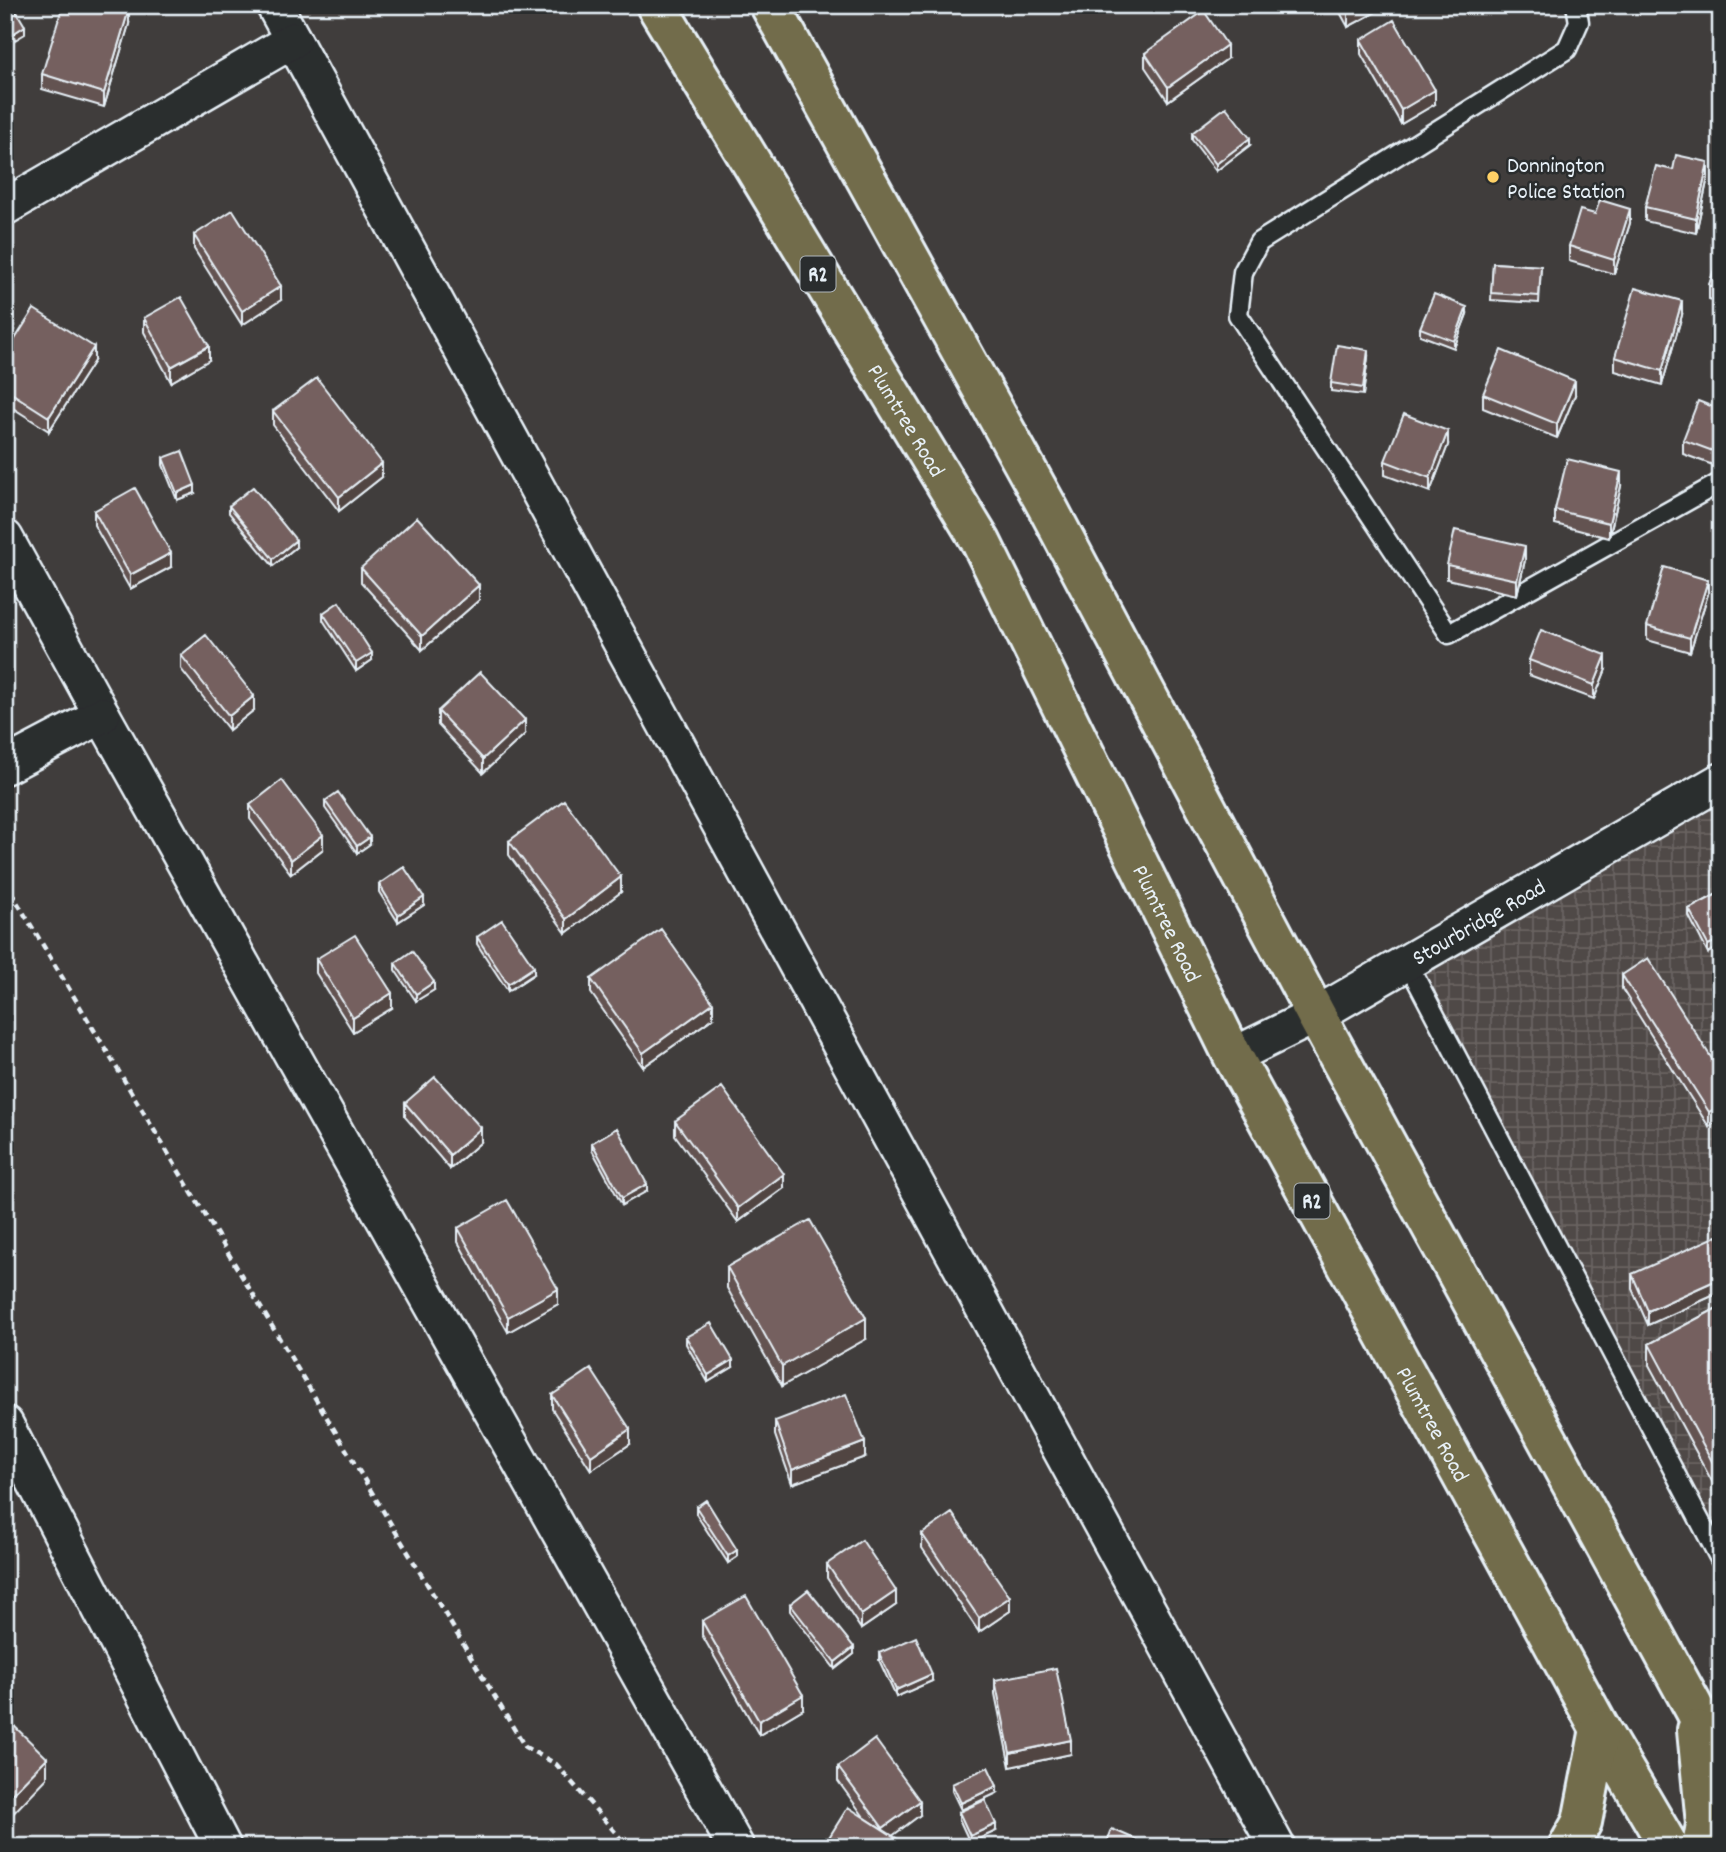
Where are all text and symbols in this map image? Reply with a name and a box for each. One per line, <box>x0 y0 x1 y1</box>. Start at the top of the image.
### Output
place label: Donnington Police Station <box>1507 151 1625 210</box>
marker: Donnington Police Station <box>1485 169 1501 185</box>
road number: R2 <box>800 256 836 292</box>
street label: Plumtree Road <box>857 359 951 485</box>
street label: Plumtree Road <box>1122 860 1207 989</box>
street label: Stourbridge Road <box>1407 873 1553 976</box>
road number: R2 <box>1294 1184 1330 1218</box>
street label: Plumtree Road <box>1386 1362 1475 1489</box>

